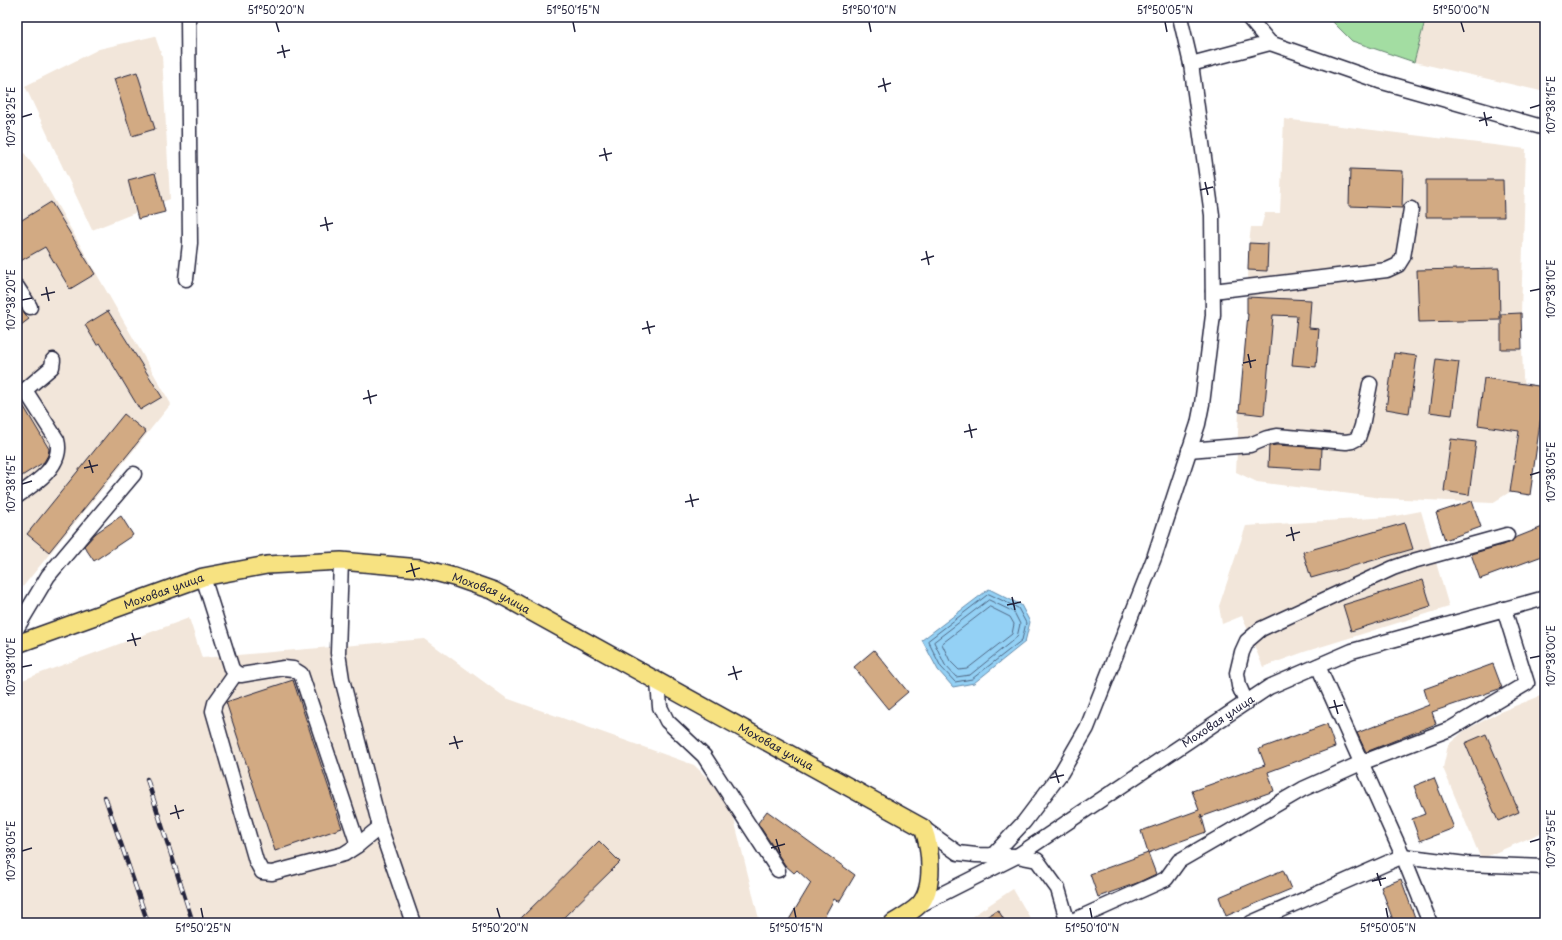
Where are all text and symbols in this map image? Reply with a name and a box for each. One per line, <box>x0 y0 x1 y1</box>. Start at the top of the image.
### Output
text: 51°50'20"N <box>247 2 305 17</box>
text: 51°50'15"N <box>546 2 600 17</box>
text: 51°50'10"N <box>842 2 896 17</box>
text: 51°50'05"N <box>1137 2 1193 17</box>
text: 51°50'00"N <box>1432 2 1490 17</box>
text: 107°38'15"E <box>1543 76 1558 134</box>
text: 107°38'25"E <box>3 87 18 147</box>
text: 107°38'10"E <box>1543 260 1558 319</box>
text: 107°38'20"E <box>3 269 18 331</box>
text: 107°38'05"E <box>1543 442 1558 502</box>
text: 107°38'15"E <box>3 455 18 513</box>
street label: Моховая улица <box>121 568 206 613</box>
street label: Моховая улица <box>450 568 534 618</box>
text: 107°38'00"E <box>1543 625 1558 687</box>
text: 107°38'10"E <box>3 638 18 697</box>
street label: Моховая улица <box>1178 690 1258 751</box>
street label: Моховая улица <box>735 719 817 774</box>
text: 107°37'55"E <box>1543 810 1558 868</box>
text: 107°38'05"E <box>3 821 18 881</box>
text: 51°50'25"N <box>175 920 231 935</box>
text: 51°50'20"N <box>471 920 529 935</box>
text: 51°50'15"N <box>769 920 823 935</box>
text: 51°50'10"N <box>1065 920 1119 935</box>
text: 51°50'05"N <box>1360 920 1416 935</box>

